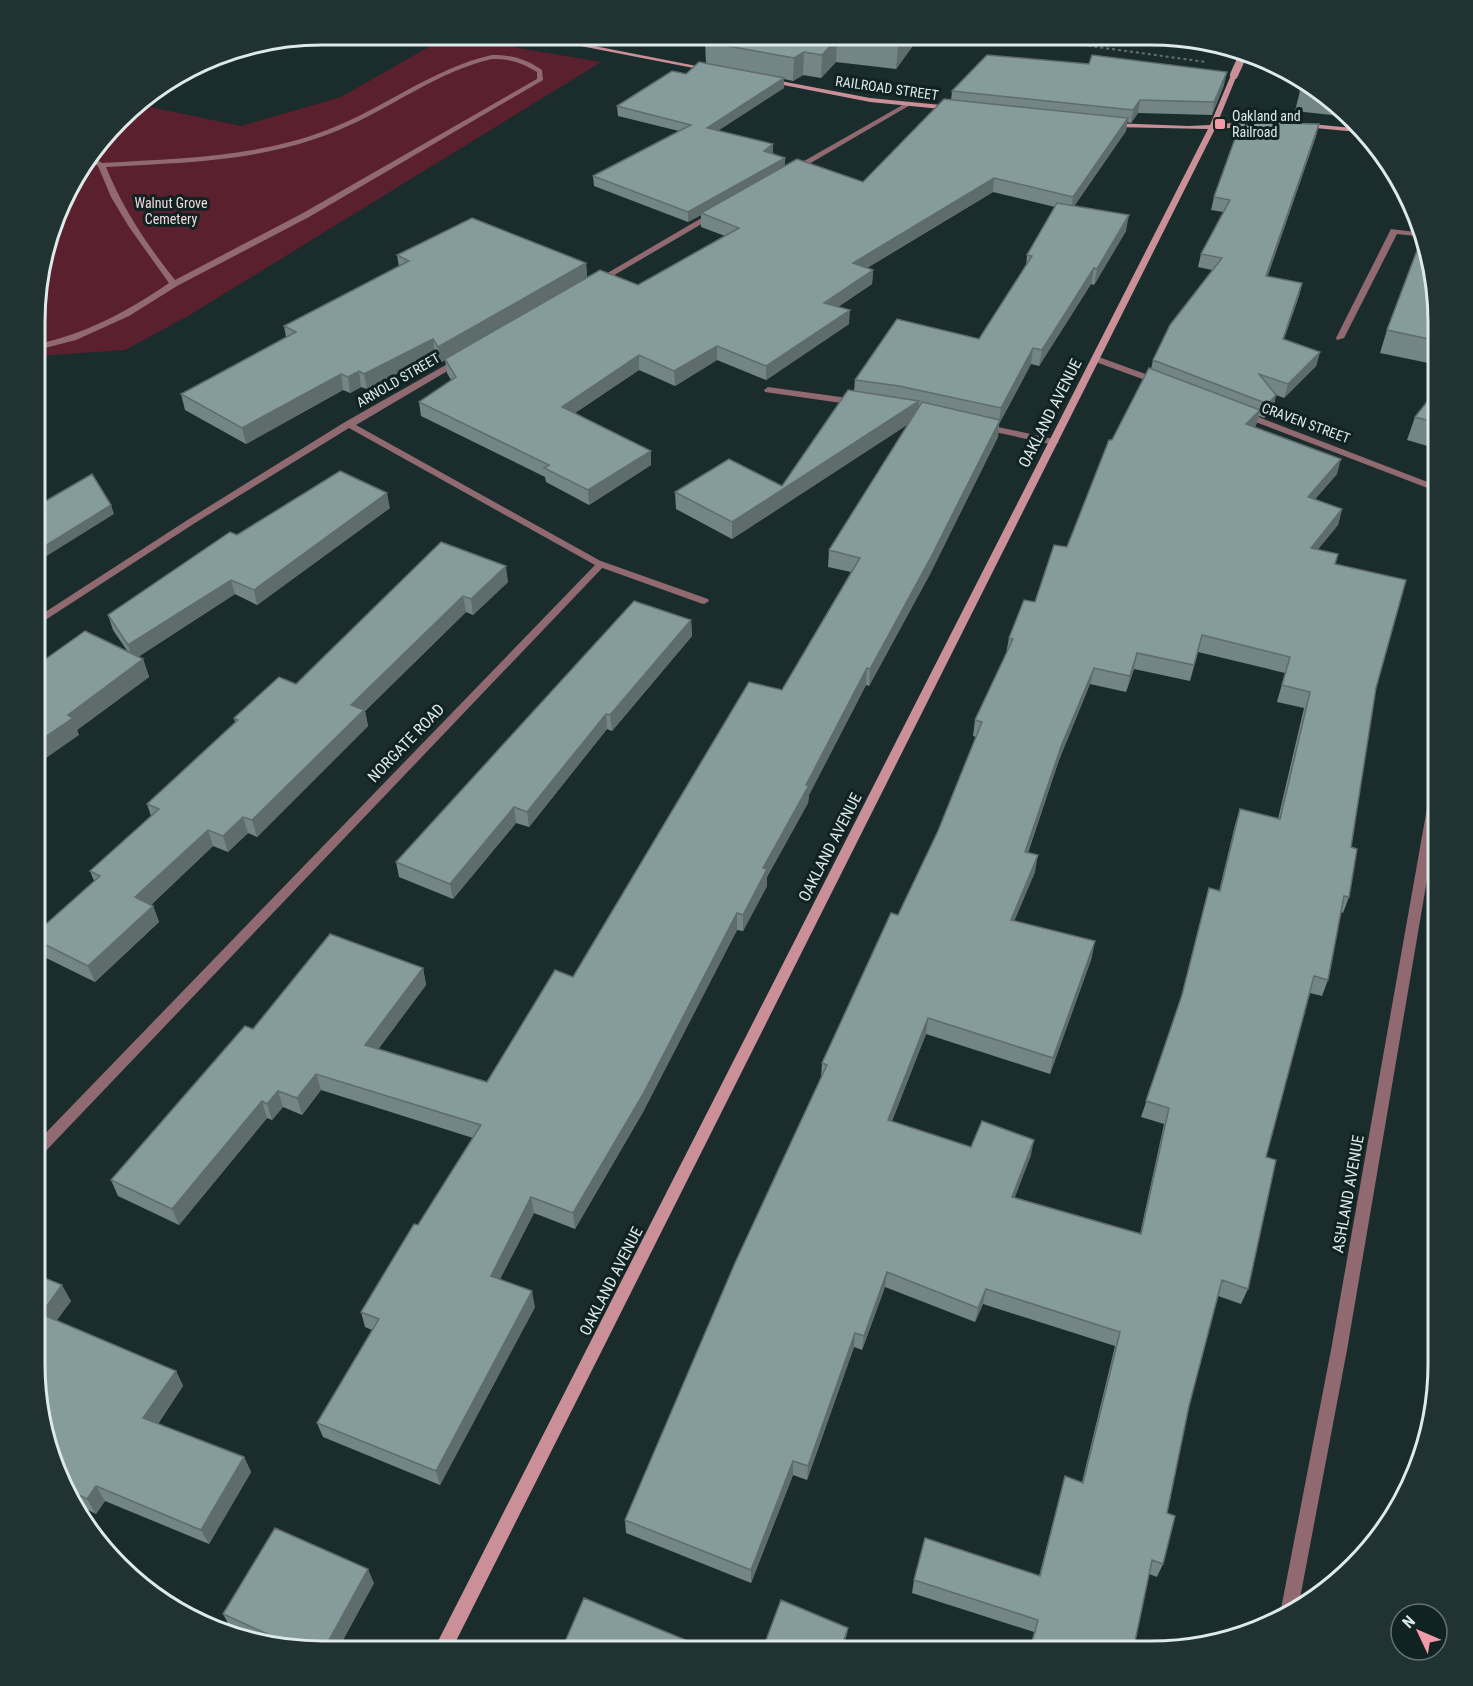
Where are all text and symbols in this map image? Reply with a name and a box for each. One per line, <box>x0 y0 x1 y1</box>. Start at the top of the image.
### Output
street label: RAILROAD STREET <box>834 73 940 103</box>
place label: Oakland and Railroad <box>1232 108 1301 140</box>
marker: Oakland and Railroad <box>1213 117 1227 131</box>
park label: Walnut Grove Cemetery <box>134 195 208 227</box>
street label: ARNOLD STREET <box>353 350 443 410</box>
street label: OAKLAND AVENUE <box>1014 355 1086 471</box>
street label: CRAVEN STREET <box>1260 400 1352 446</box>
street label: NORGATE ROAD <box>364 700 448 786</box>
street label: OAKLAND AVENUE <box>794 789 866 905</box>
street label: ASHLAND AVENUE <box>1328 1133 1368 1254</box>
street label: OAKLAND AVENUE <box>575 1223 647 1339</box>
north arrow <box>1389 1602 1449 1662</box>
text: N <box>1398 1612 1419 1632</box>

